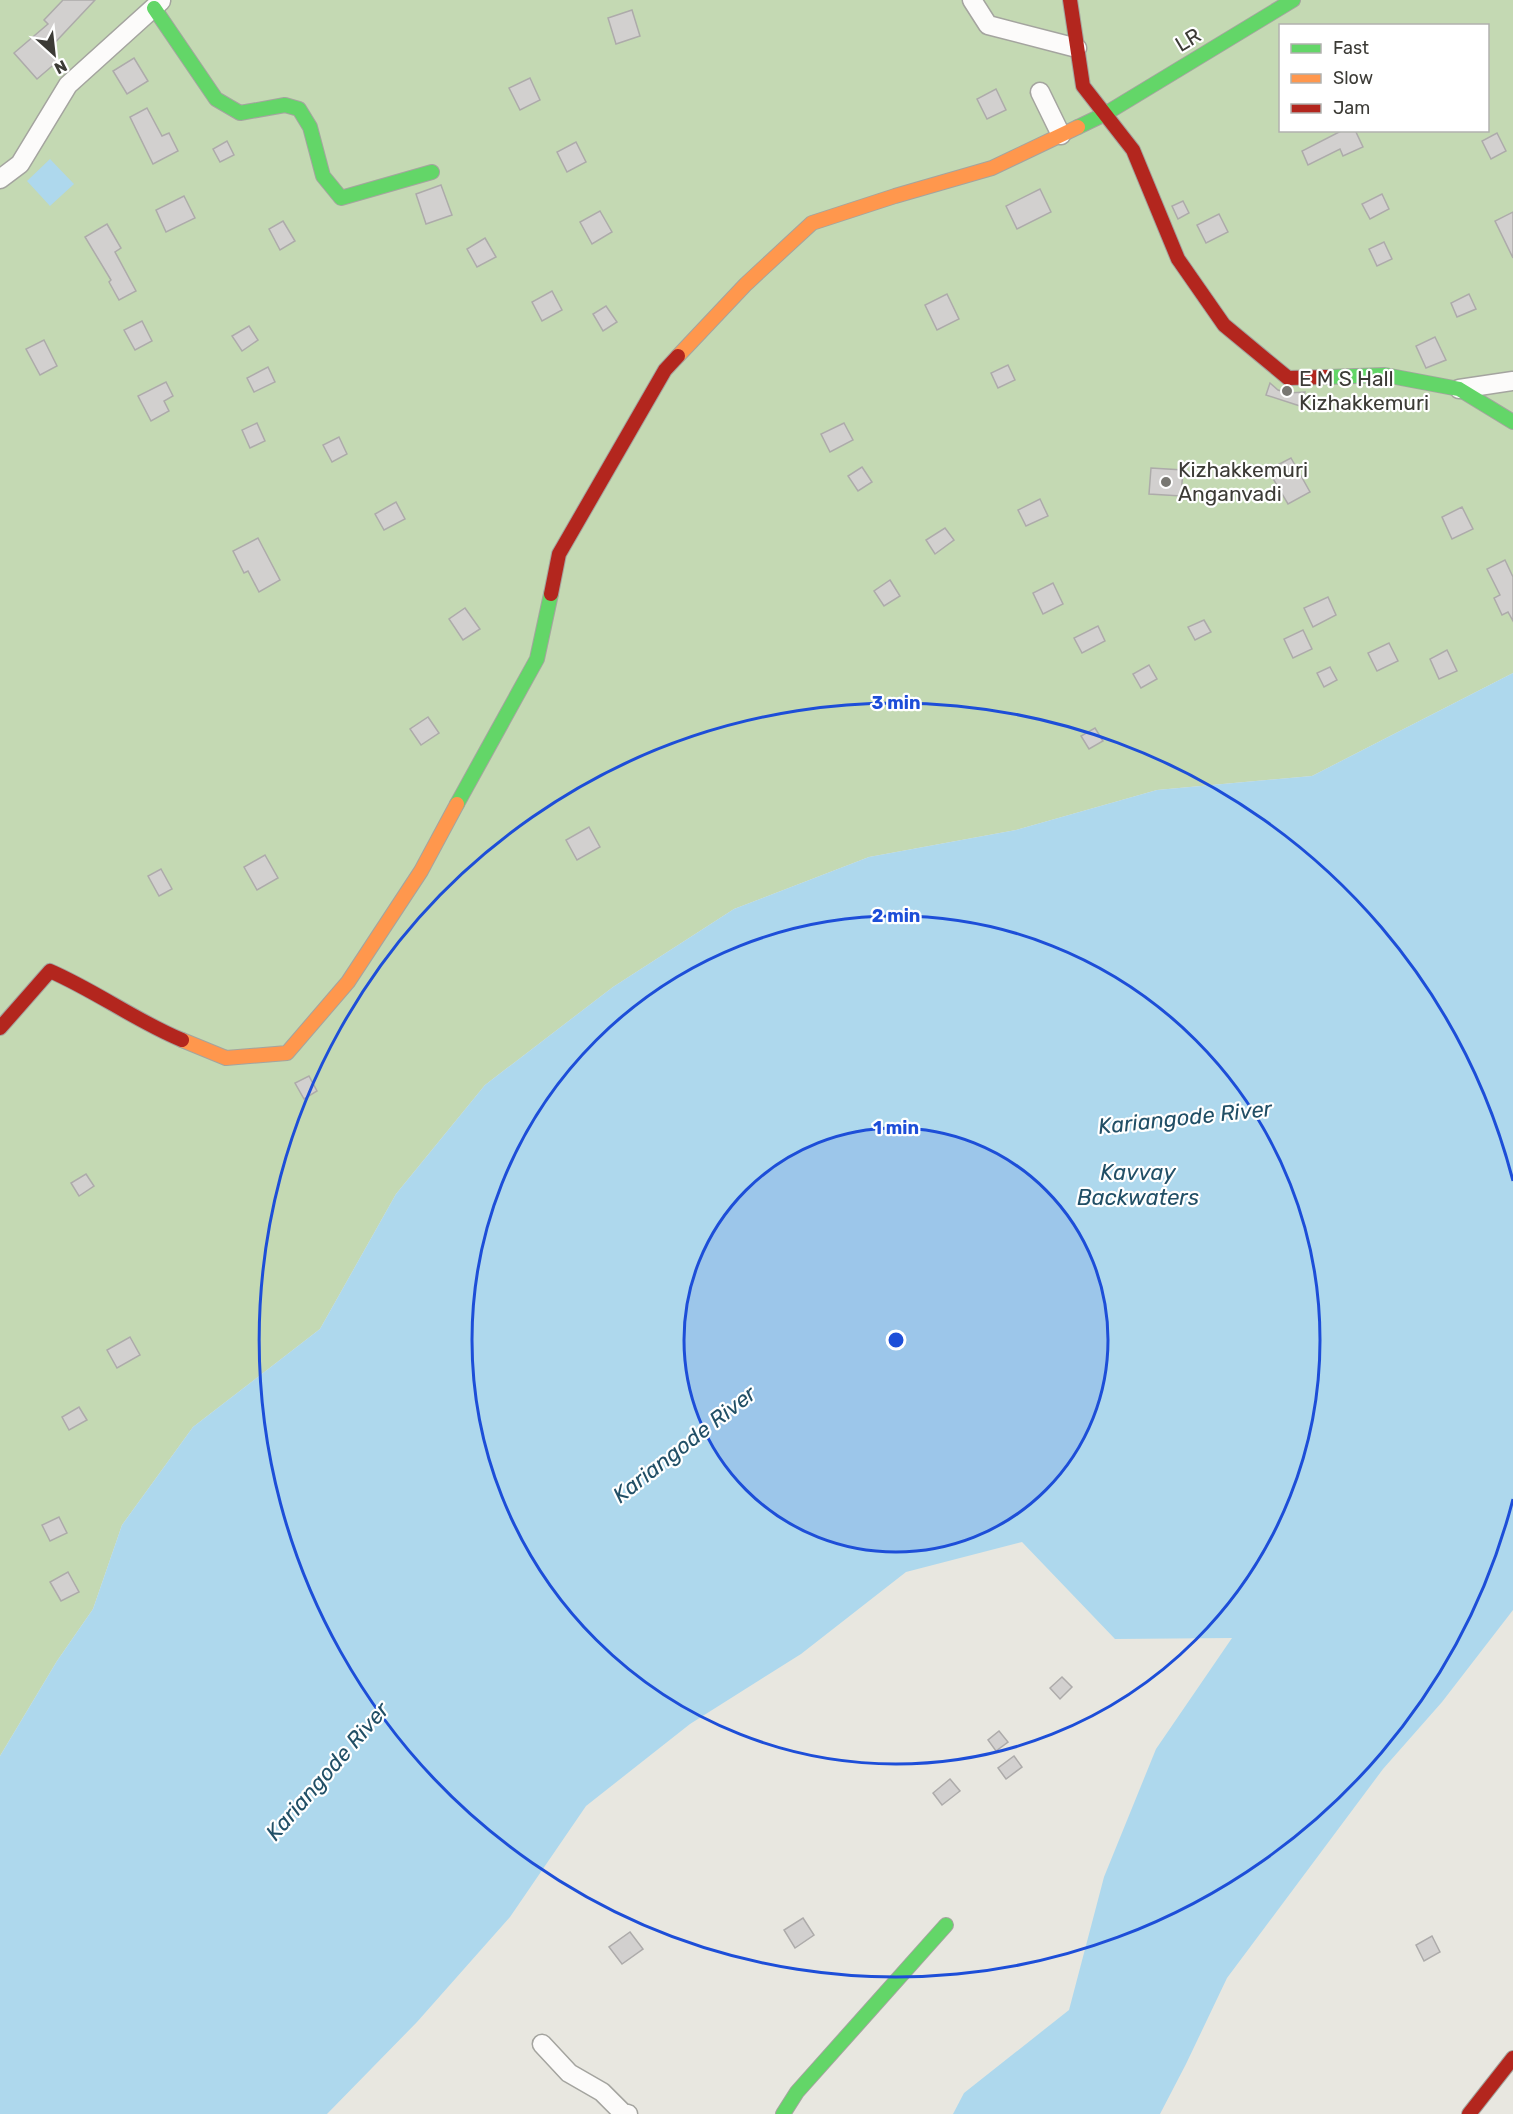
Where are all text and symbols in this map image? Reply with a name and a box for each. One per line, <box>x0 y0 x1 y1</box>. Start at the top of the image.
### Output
street label: LR <box>1170 22 1205 57</box>
north arrow <box>24 24 84 84</box>
legend <box>1279 24 1489 132</box>
text: Fast <box>1333 37 1369 59</box>
text: N <box>51 56 70 78</box>
text: Slow <box>1333 67 1373 89</box>
text: Jam <box>1333 97 1370 119</box>
place label: E M S Hall Kizhakkemuri <box>1299 366 1429 415</box>
marker: E M S Hall Kizhakkemuri <box>1280 384 1294 398</box>
place label: Kizhakkemuri Anganvadi <box>1178 457 1308 506</box>
marker: Kizhakkemuri Anganvadi <box>1159 475 1173 489</box>
text: 3 min <box>872 692 920 714</box>
text: 2 min <box>872 905 920 927</box>
water label: Kariangode River <box>1097 1095 1275 1140</box>
text: 1 min <box>873 1117 919 1139</box>
water label: Kavvay Backwaters <box>1077 1159 1199 1211</box>
centre of rings <box>886 1330 906 1350</box>
water label: Kariangode River <box>607 1379 763 1509</box>
water label: Kariangode River <box>260 1695 396 1846</box>

